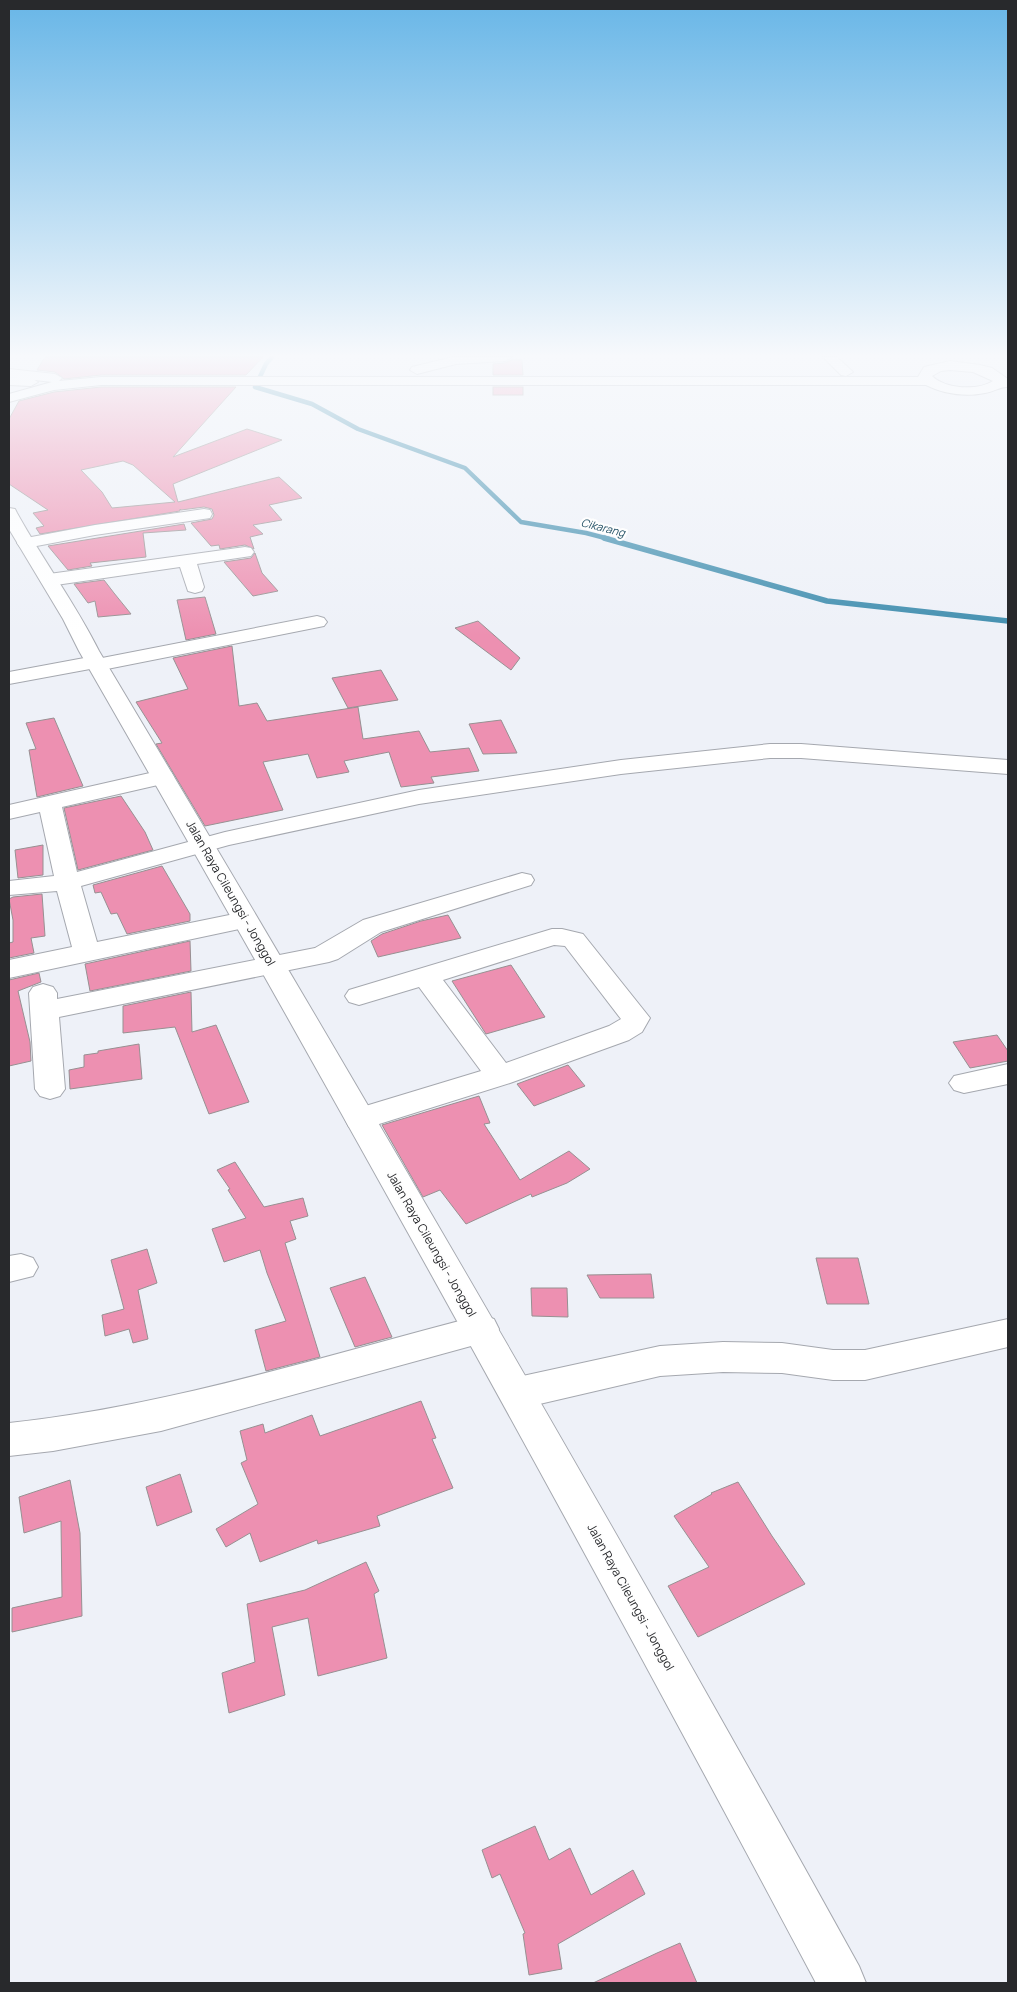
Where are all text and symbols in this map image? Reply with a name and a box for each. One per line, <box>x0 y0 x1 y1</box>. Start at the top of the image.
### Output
water label: Cikarang <box>579 514 628 540</box>
street label: Jalan Raya Cileungsi - Jonggol <box>182 817 280 969</box>
street label: Jalan Raya Cileungsi - Jonggol <box>383 1168 481 1320</box>
street label: Jalan Raya Cileungsi - Jonggol <box>583 1520 679 1674</box>

